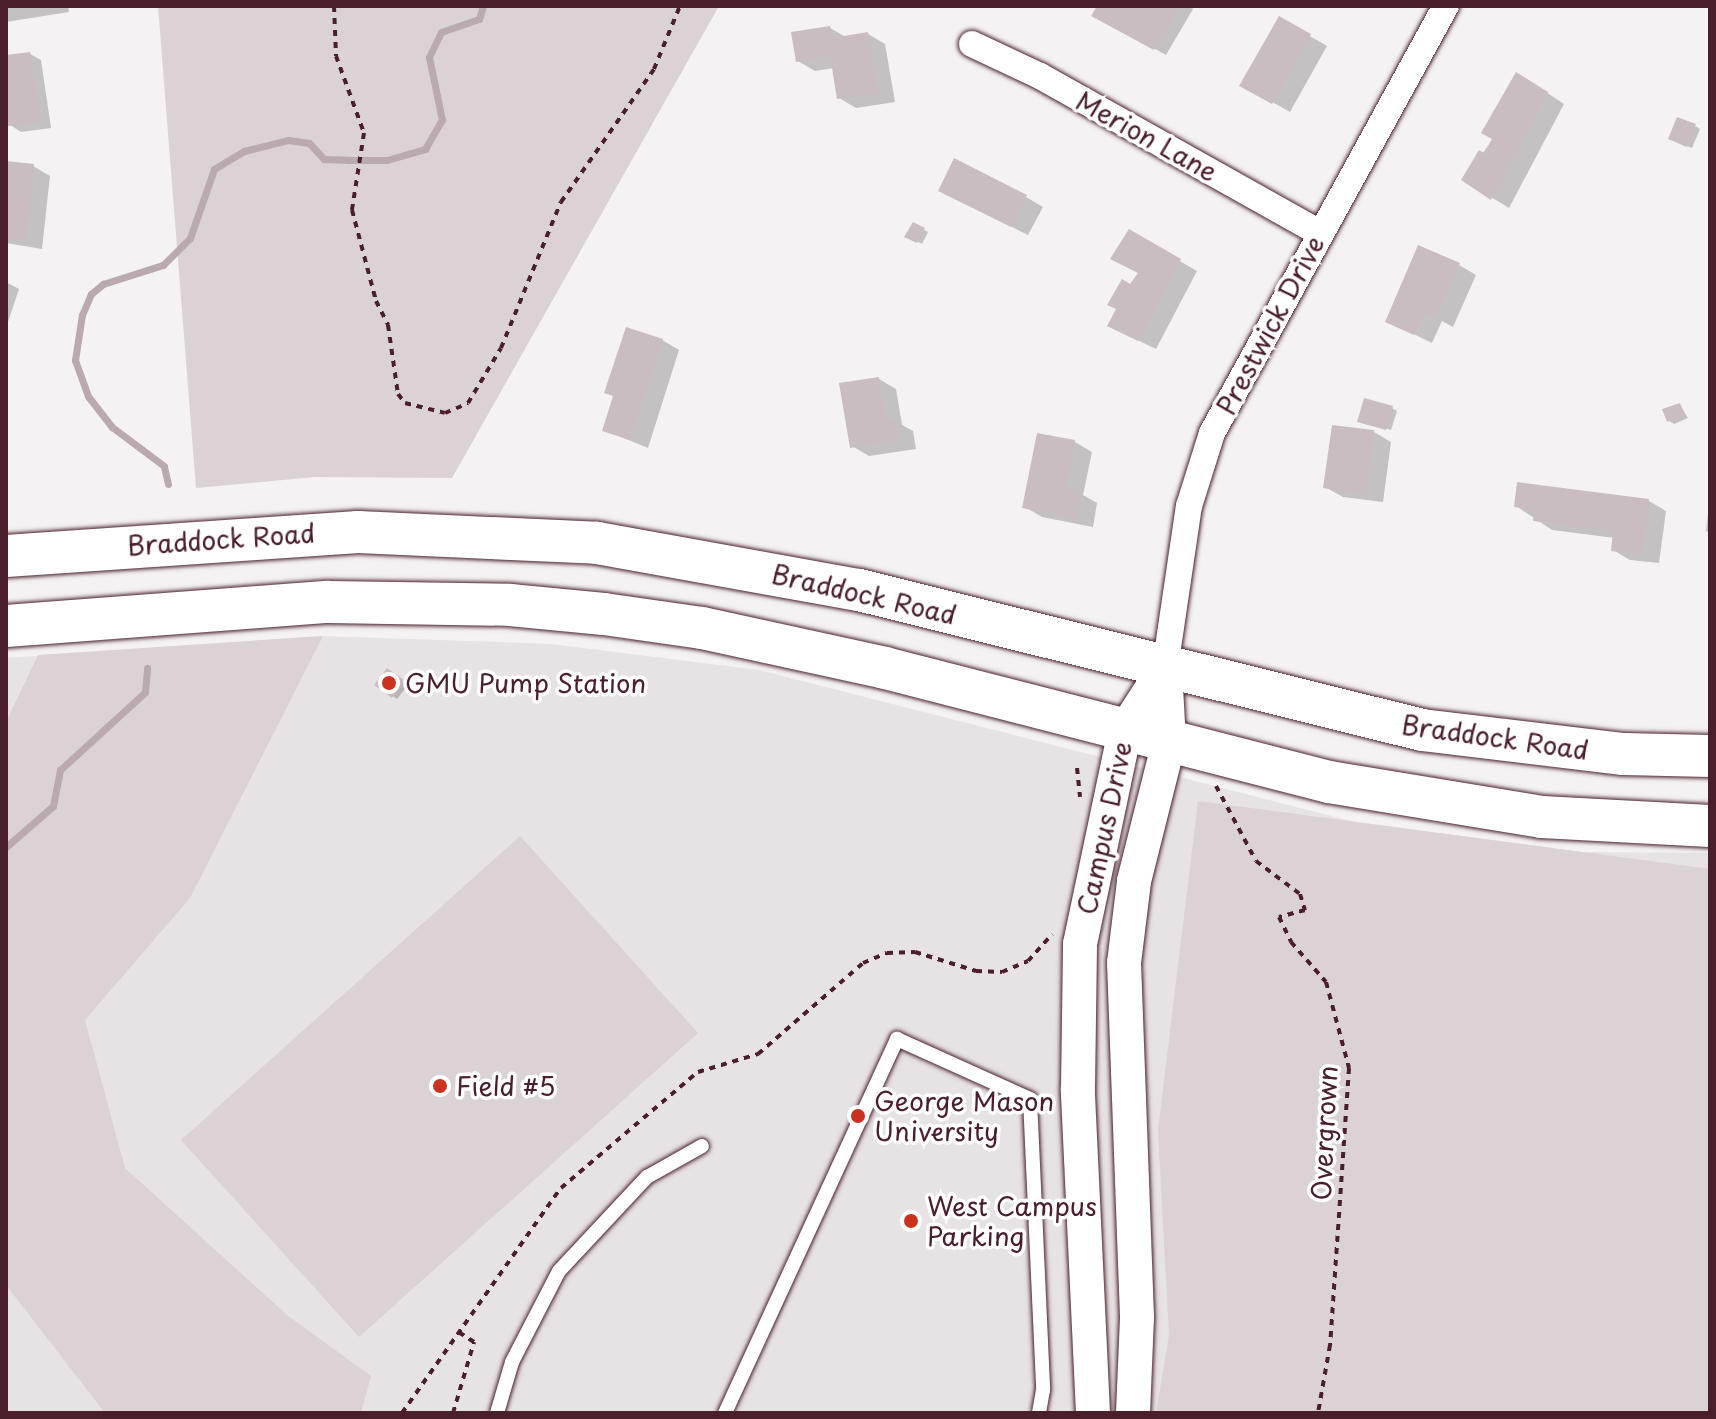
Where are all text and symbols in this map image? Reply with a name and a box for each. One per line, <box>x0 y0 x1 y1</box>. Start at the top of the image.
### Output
street label: Merion Lane <box>1071 84 1223 188</box>
street label: Prestwick Drive <box>1210 231 1330 419</box>
street label: Braddock Road <box>126 517 316 561</box>
street label: Braddock Road <box>769 558 959 630</box>
place label: GMU Pump Station <box>405 667 648 699</box>
marker: GMU Pump Station <box>380 674 398 692</box>
street label: Braddock Road <box>1399 708 1591 766</box>
street label: Campus Drive <box>1070 738 1138 918</box>
street label: Overgrown <box>1305 1065 1343 1201</box>
place label: Field #5 <box>456 1070 555 1102</box>
marker: Field #5 <box>431 1077 449 1095</box>
place label: George Mason University <box>874 1085 1054 1146</box>
marker: George Mason University <box>849 1107 867 1125</box>
place label: West Campus Parking <box>927 1190 1098 1252</box>
marker: West Campus Parking <box>902 1212 920 1230</box>

